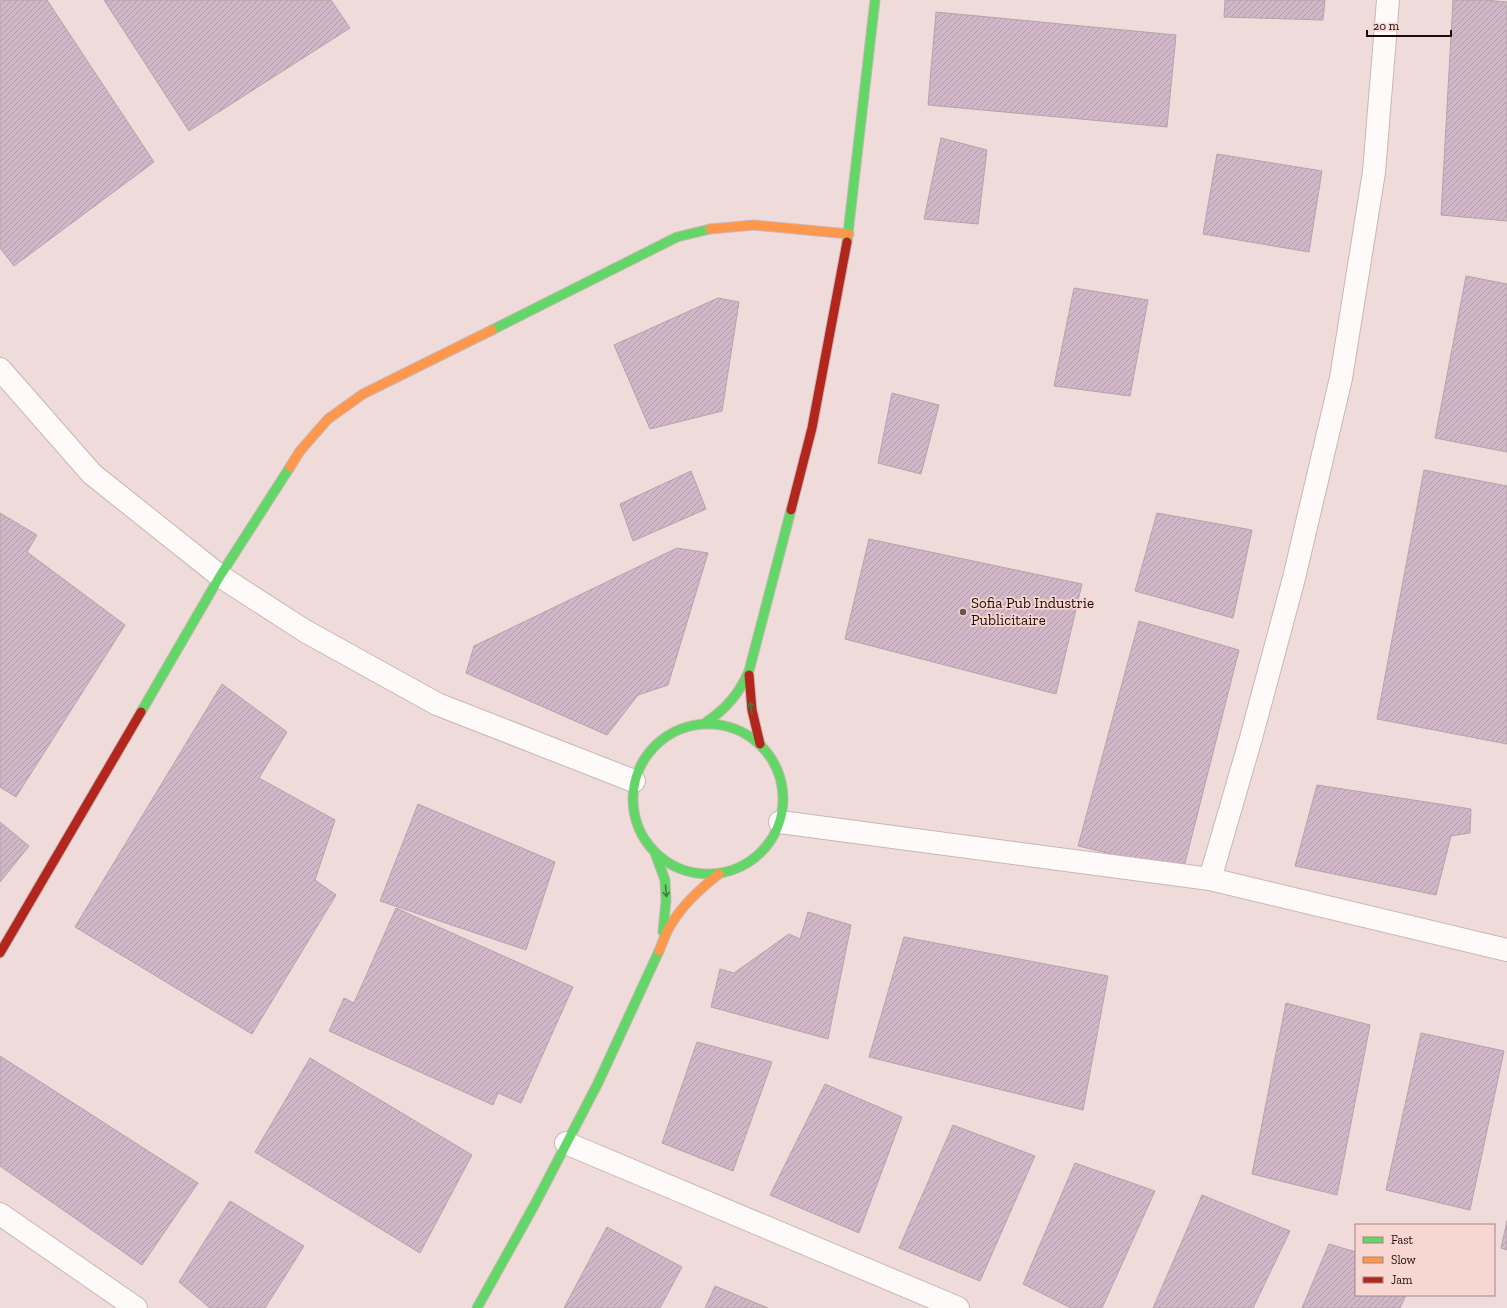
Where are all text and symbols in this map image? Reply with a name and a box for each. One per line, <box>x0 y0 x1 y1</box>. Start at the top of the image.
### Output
scale bar <box>1367 12 1451 38</box>
text: 20 m <box>1373 19 1400 33</box>
place label: Sofia Pub Industrie Publicitaire <box>971 594 1094 629</box>
marker: Sofia Pub Industrie Publicitaire <box>958 607 968 617</box>
one-way arrow <box>747 702 755 715</box>
one-way arrow <box>662 884 669 897</box>
legend <box>1355 1224 1495 1296</box>
text: Fast <box>1391 1233 1414 1247</box>
text: Slow <box>1391 1253 1417 1267</box>
text: Jam <box>1391 1273 1413 1287</box>

